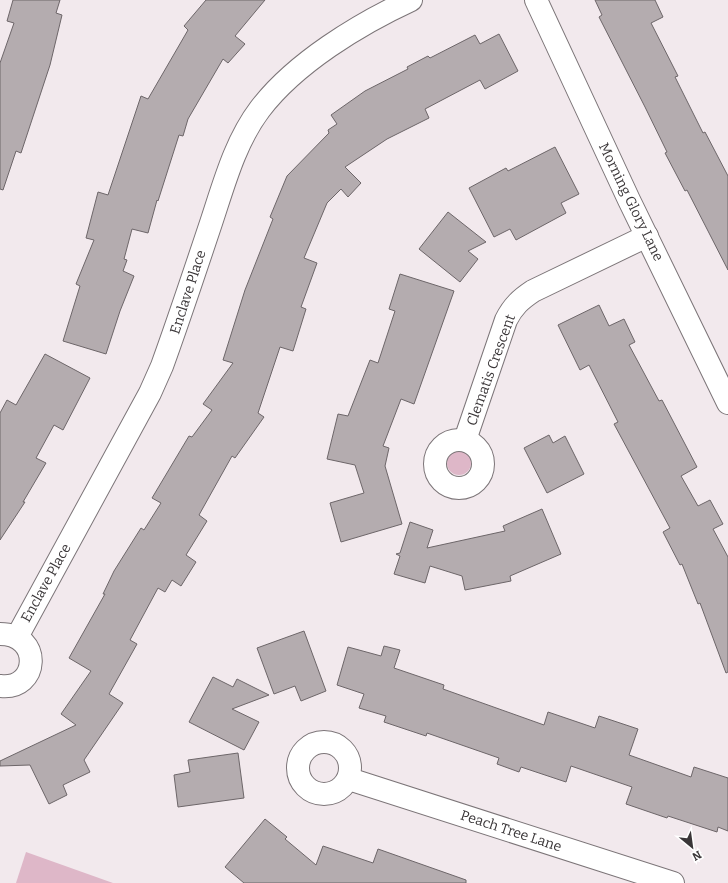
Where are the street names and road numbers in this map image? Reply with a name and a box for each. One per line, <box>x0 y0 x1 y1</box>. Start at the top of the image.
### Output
street label: Morning Glory Lane <box>595 140 667 264</box>
street label: Enclave Place <box>166 248 210 336</box>
street label: Clematis Crescent <box>463 312 519 428</box>
street label: Enclave Place <box>17 541 75 625</box>
street label: Peach Tree Lane <box>458 807 564 855</box>

